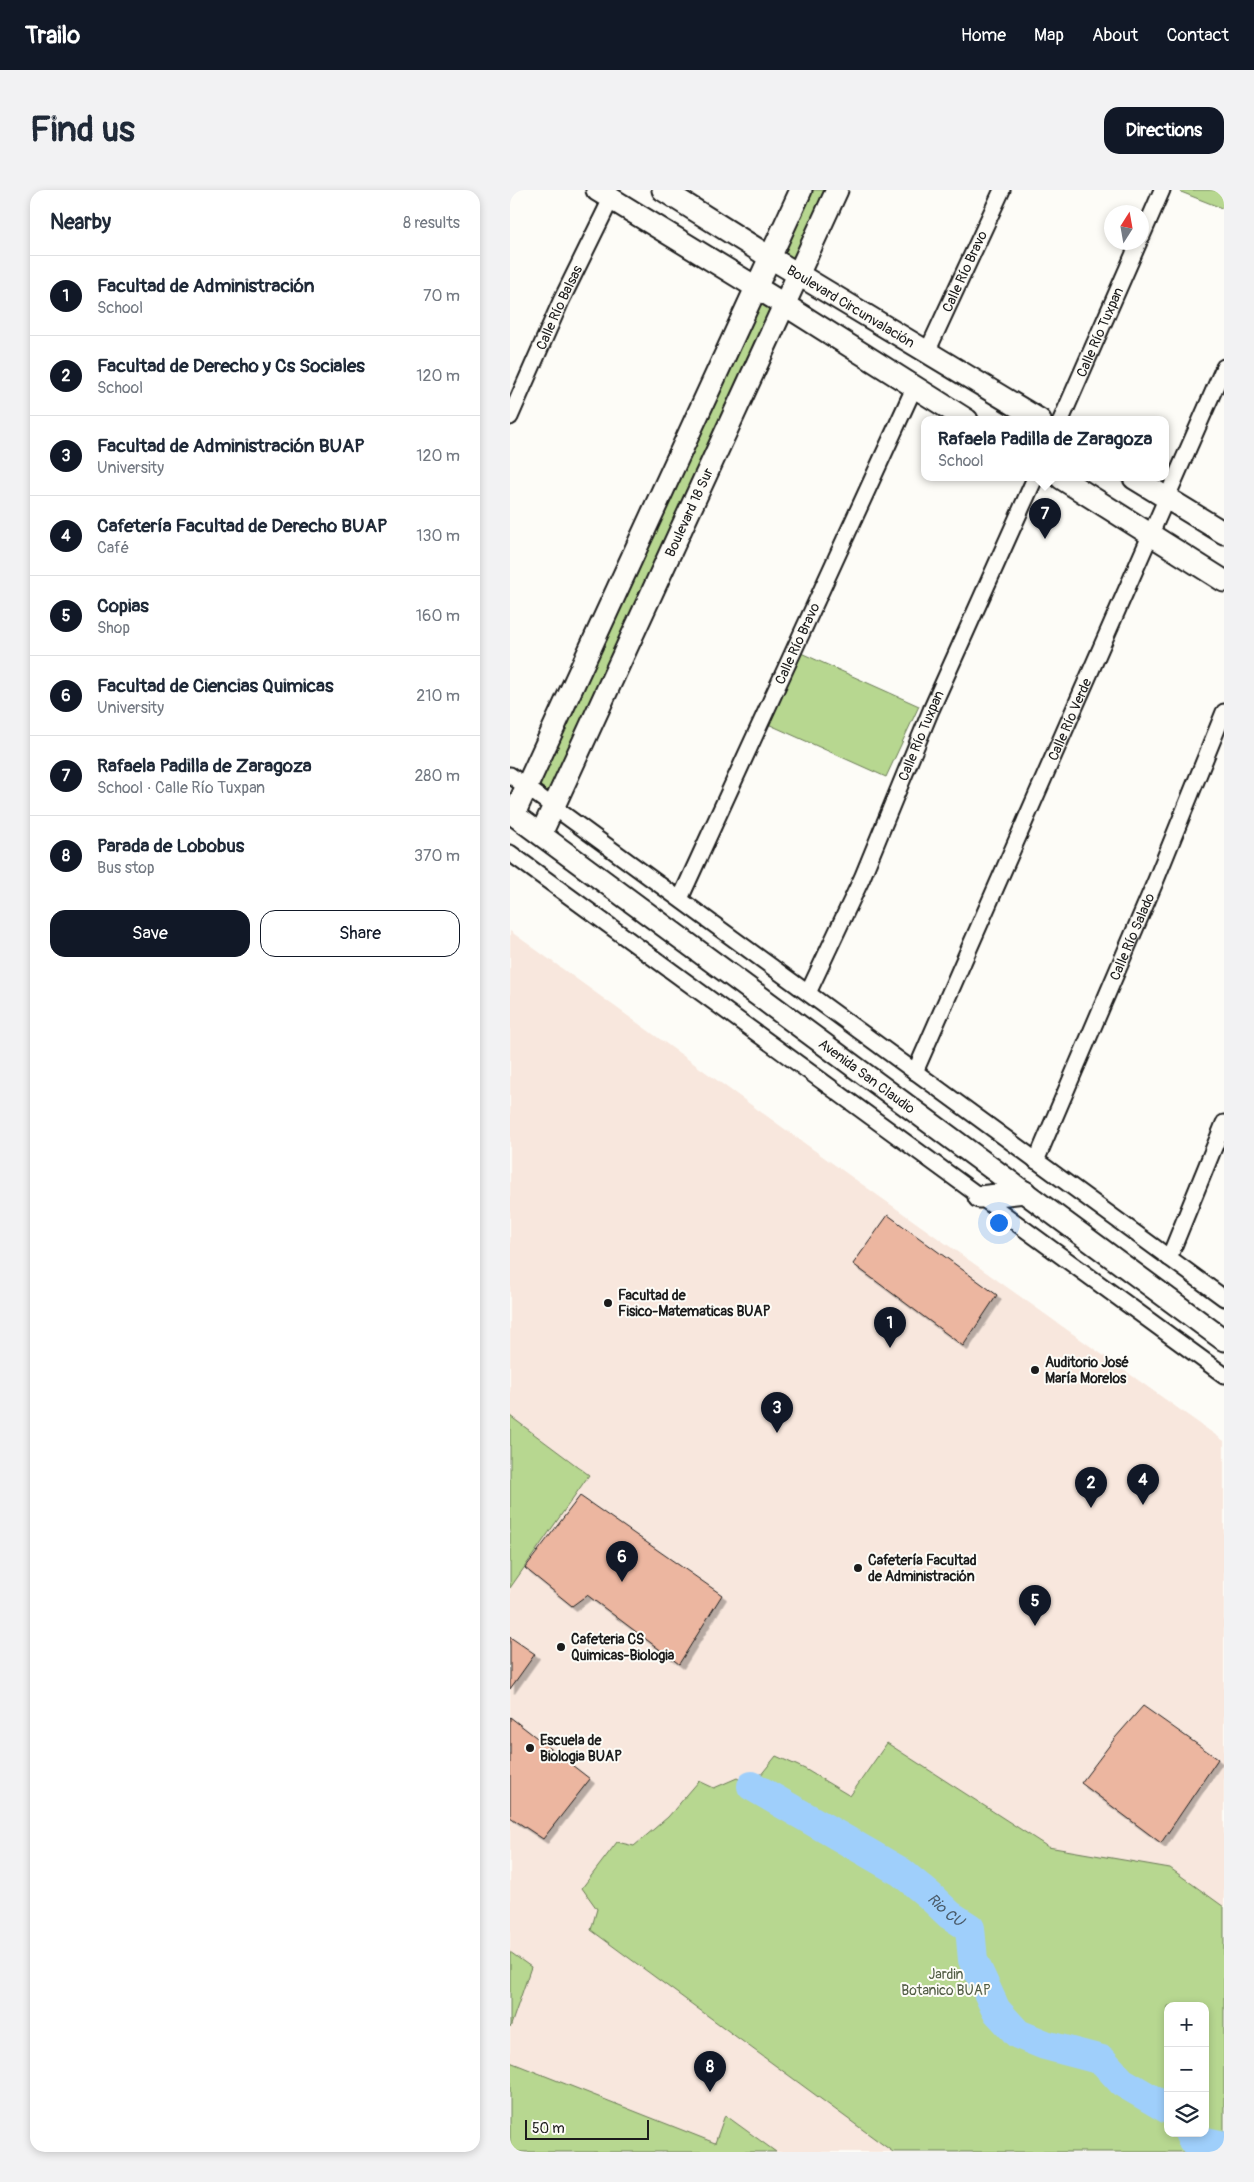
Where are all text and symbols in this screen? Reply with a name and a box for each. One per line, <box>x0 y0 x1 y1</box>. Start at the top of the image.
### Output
text: Trailo <box>25 21 80 50</box>
text: Home <box>961 24 1006 47</box>
text: Map <box>1034 24 1064 47</box>
text: About <box>1092 24 1138 47</box>
text: Contact <box>1166 24 1229 47</box>
button: Directions <box>1104 107 1224 154</box>
text: Find us <box>30 108 135 152</box>
north arrow <box>1104 205 1149 250</box>
text: Nearby <box>50 209 111 236</box>
text: 8 results <box>403 213 460 233</box>
street label: Calle Río Bravo <box>938 227 991 315</box>
street label: Boulevard Circunvalación <box>784 261 918 351</box>
street label: Calle Río Balsas <box>532 262 586 352</box>
text: Facultad de Administración <box>97 274 315 298</box>
street label: Calle Río Tuxpan <box>1072 284 1127 380</box>
text: 1 <box>63 286 69 306</box>
text: 70 m <box>423 286 460 306</box>
text: School <box>97 298 143 318</box>
text: Facultad de Derecho y Cs Sociales <box>97 354 365 378</box>
text: 2 <box>62 366 70 386</box>
text: 120 m <box>416 366 460 386</box>
text: School <box>97 378 143 398</box>
popup <box>921 416 1169 481</box>
text: Rafaela Padilla de Zaragoza <box>938 427 1152 451</box>
text: Facultad de Administración BUAP <box>97 434 365 458</box>
text: 3 <box>62 446 70 466</box>
text: 120 m <box>416 446 460 466</box>
text: School <box>938 451 984 471</box>
text: University <box>97 458 164 478</box>
street label: Boulevard 18 Sur <box>661 465 717 560</box>
pin: 7 <box>1029 498 1061 539</box>
text: Cafetería Facultad de Derecho BUAP <box>97 514 387 538</box>
text: 4 <box>61 526 71 546</box>
text: 130 m <box>416 526 460 546</box>
text: Café <box>97 538 129 558</box>
text: Copias <box>97 594 149 618</box>
street label: Calle Río Bravo <box>771 600 823 687</box>
text: 5 <box>62 606 70 626</box>
text: 160 m <box>416 606 460 626</box>
text: Shop <box>97 618 130 638</box>
text: Facultad de Ciencias Quimicas <box>97 674 333 698</box>
street label: Calle Río Verde <box>1044 675 1095 763</box>
text: 6 <box>61 686 71 706</box>
text: 210 m <box>416 686 460 706</box>
street label: Calle Río Tuxpan <box>894 688 947 783</box>
text: University <box>97 698 164 718</box>
text: Rafaela Padilla de Zaragoza <box>97 754 312 778</box>
text: 7 <box>62 766 70 786</box>
text: 280 m <box>414 766 460 786</box>
text: School · Calle Río Tuxpan <box>97 778 265 798</box>
text: Parada de Lobobus <box>97 834 244 858</box>
text: 8 <box>62 846 70 866</box>
text: 370 m <box>414 846 460 866</box>
text: Bus stop <box>97 858 155 878</box>
street label: Calle Río Salado <box>1106 890 1158 983</box>
button: Save <box>50 910 250 957</box>
button: Share <box>260 910 460 957</box>
street label: Avenida San Claudio <box>816 1035 919 1117</box>
your location <box>986 1210 1012 1236</box>
place label: Facultad de Fisico-Matematicas BUAP <box>618 1287 771 1320</box>
marker: Facultad de Fisico-Matematicas BUAP <box>602 1297 614 1309</box>
pin: 1 <box>874 1307 906 1348</box>
place label: Auditorio José María Morelos <box>1045 1354 1130 1387</box>
marker: Auditorio José María Morelos <box>1029 1364 1041 1376</box>
pin: 3 <box>761 1392 793 1433</box>
pin: 4 <box>1127 1464 1159 1505</box>
pin: 2 <box>1075 1467 1107 1508</box>
pin: 6 <box>606 1541 638 1582</box>
place label: Cafetería Facultad de Administración <box>868 1552 977 1585</box>
marker: Cafetería Facultad de Administración <box>852 1562 864 1574</box>
pin: 5 <box>1019 1585 1051 1626</box>
place label: Cafeteria CS Quimicas-Biologia <box>571 1631 675 1664</box>
marker: Cafeteria CS Quimicas-Biologia <box>555 1641 567 1653</box>
place label: Escuela de Biologia BUAP <box>540 1732 622 1765</box>
marker: Escuela de Biologia BUAP <box>524 1742 536 1754</box>
water label: Rio CU <box>924 1889 969 1932</box>
park label: Jardin Botanico BUAP <box>901 1966 991 1999</box>
map controls <box>1164 2002 1209 2137</box>
button: + <box>1164 2002 1209 2047</box>
button: − <box>1164 2047 1209 2092</box>
pin: 8 <box>694 2051 726 2092</box>
button: layers <box>1164 2092 1209 2137</box>
scale bar <box>525 2117 649 2140</box>
text: 50 m <box>532 2120 565 2137</box>

